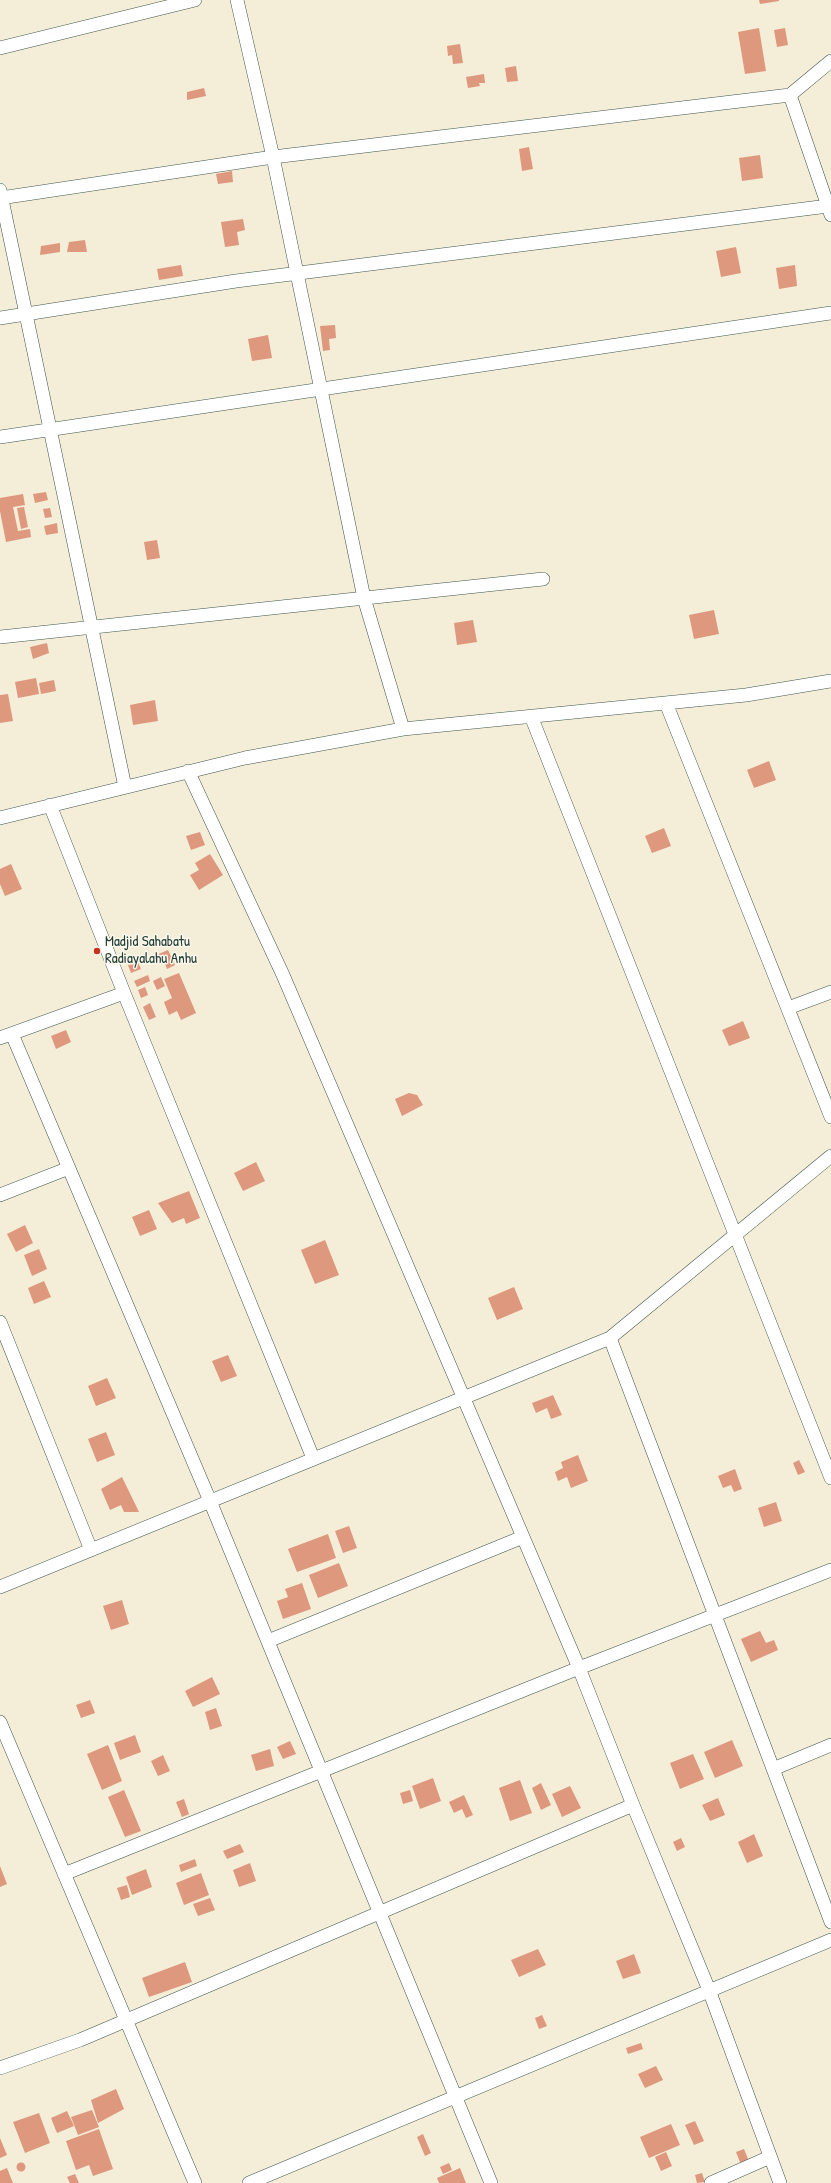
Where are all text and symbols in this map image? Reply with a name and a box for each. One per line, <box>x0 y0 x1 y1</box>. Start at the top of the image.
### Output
place label: Madjid Sahabatu Radiayalahu Anhu <box>105 933 197 968</box>
marker: Madjid Sahabatu Radiayalahu Anhu <box>92 946 102 956</box>

